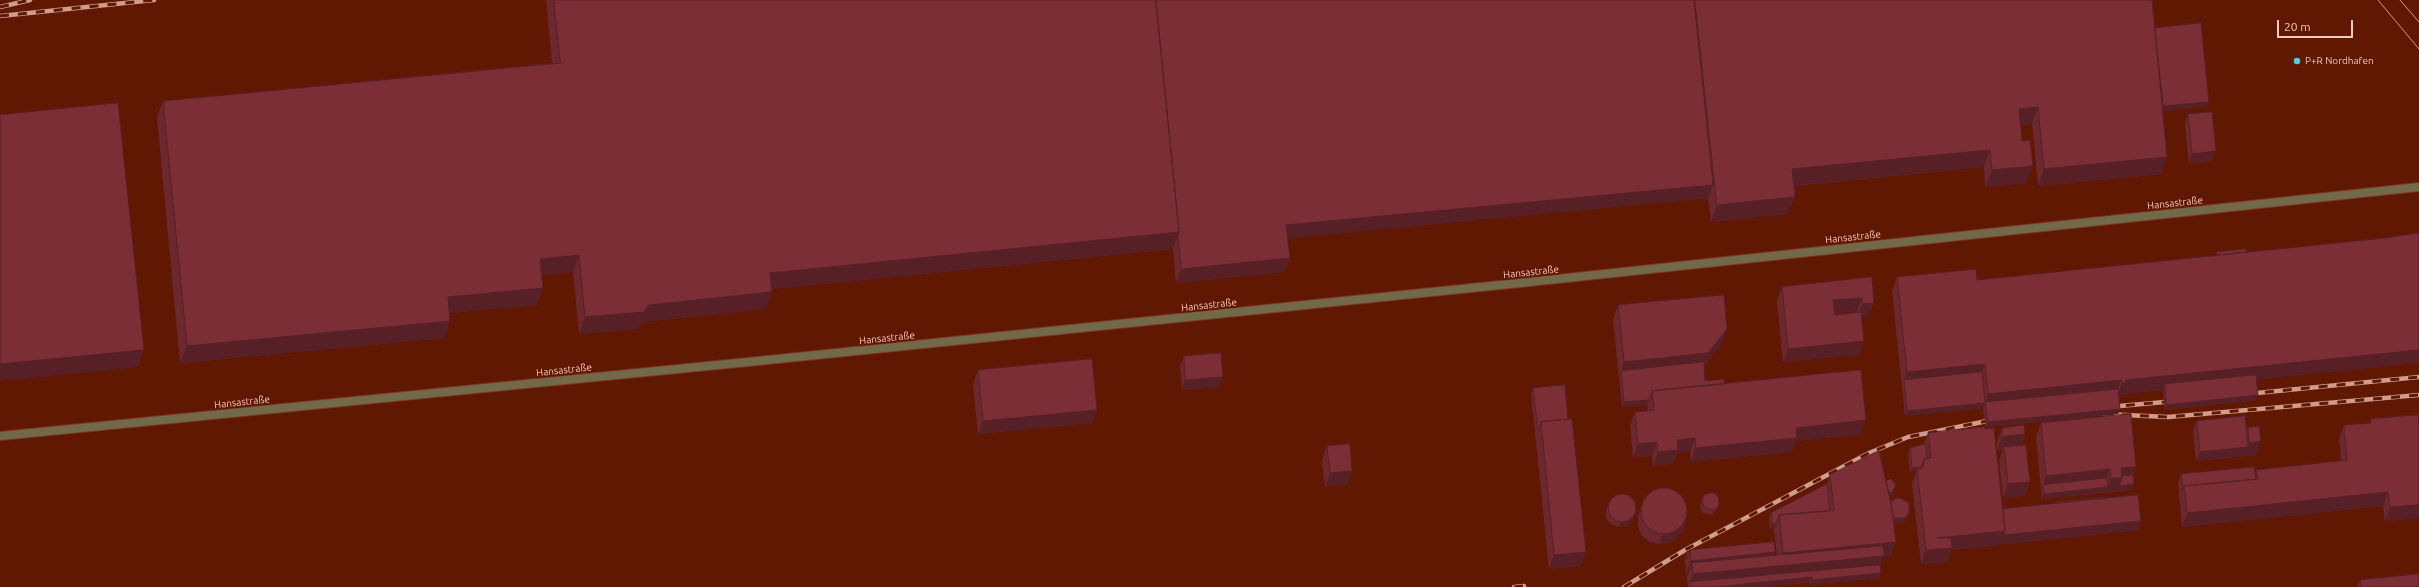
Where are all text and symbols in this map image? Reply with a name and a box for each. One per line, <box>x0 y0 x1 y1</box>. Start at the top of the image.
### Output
scale bar <box>2279 12 2355 38</box>
text: 20 m <box>2284 20 2311 33</box>
place label: P+R Nordhafen <box>2305 55 2374 67</box>
marker: P+R Nordhafen <box>2292 56 2302 66</box>
street label: Hansastraße <box>2147 194 2203 212</box>
street label: Hansastraße <box>1825 228 1881 246</box>
street label: Hansastraße <box>1503 263 1559 281</box>
street label: Hansastraße <box>1181 296 1237 314</box>
street label: Hansastraße <box>859 329 915 347</box>
street label: Hansastraße <box>536 361 592 379</box>
street label: Hansastraße <box>214 393 270 411</box>

